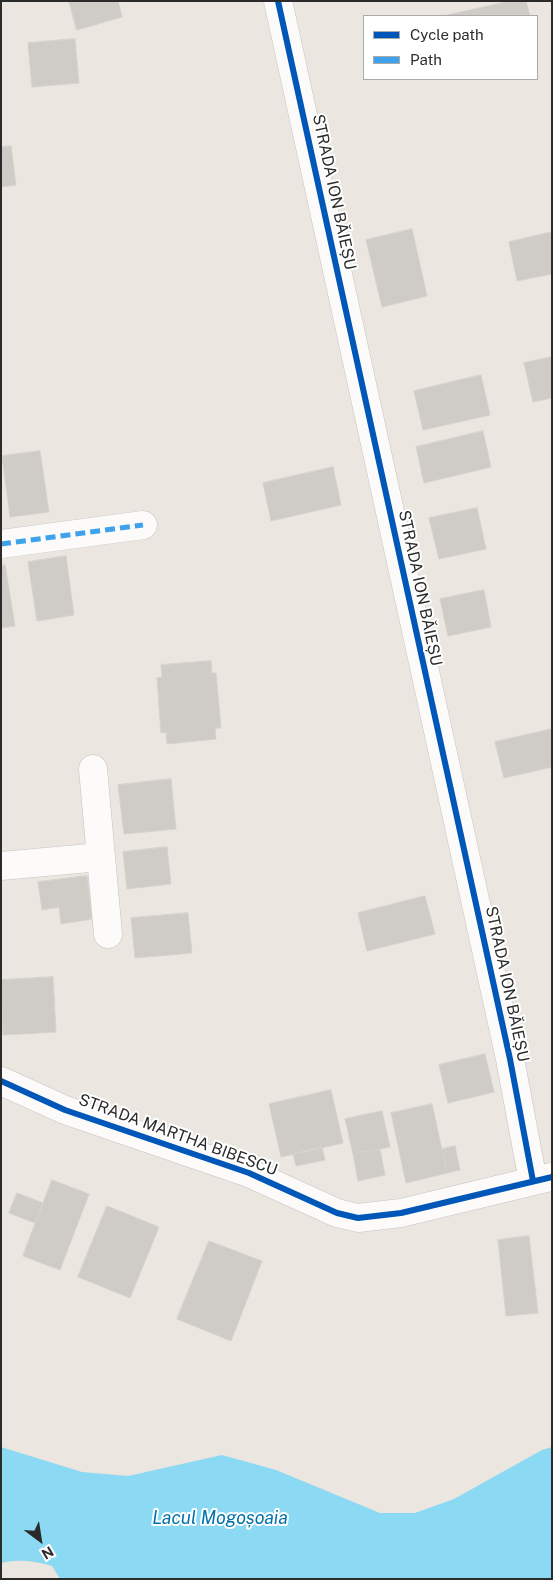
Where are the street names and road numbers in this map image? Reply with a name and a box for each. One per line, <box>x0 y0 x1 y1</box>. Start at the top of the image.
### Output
street label: STRADA ION BĂIEȘU <box>308 112 360 272</box>
street label: STRADA ION BĂIEȘU <box>394 508 446 668</box>
street label: STRADA ION BĂIEȘU <box>481 904 533 1064</box>
street label: STRADA MARTHA BIBESCU <box>76 1090 280 1180</box>

